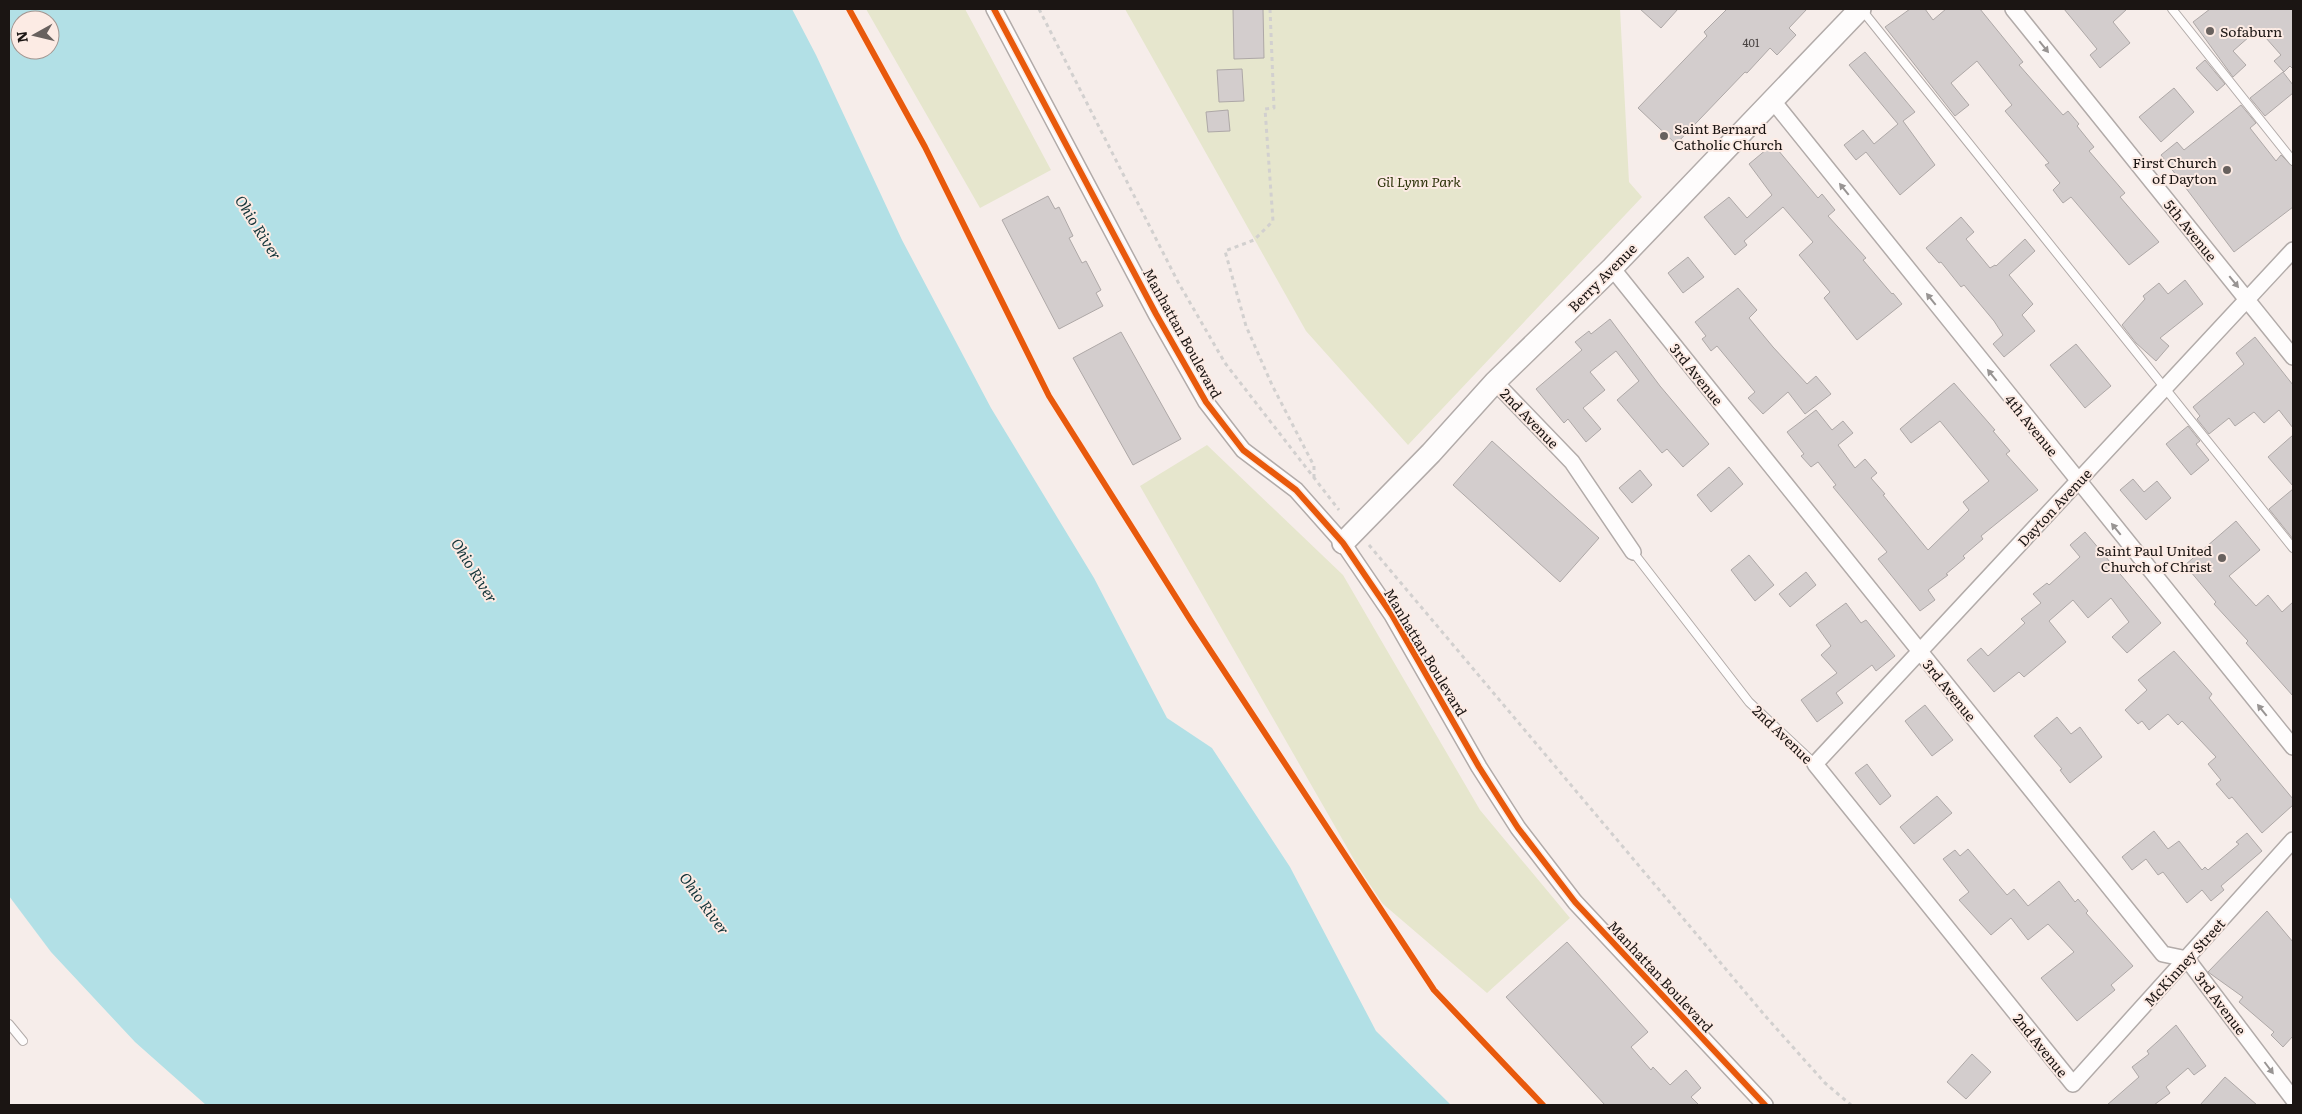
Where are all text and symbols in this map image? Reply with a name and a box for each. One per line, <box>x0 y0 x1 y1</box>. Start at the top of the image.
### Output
north arrow <box>10 10 60 60</box>
place label: Sofaburn <box>2220 21 2282 41</box>
marker: Sofaburn <box>2204 25 2216 37</box>
text: N <box>10 29 32 44</box>
house number: 401 <box>1743 34 1760 50</box>
one-way arrow <box>2039 40 2049 54</box>
place label: Saint Bernard Catholic Church <box>1674 118 1783 154</box>
marker: Saint Bernard Catholic Church <box>1658 130 1670 142</box>
place label: First Church of Dayton <box>2132 152 2217 188</box>
marker: First Church of Dayton <box>2221 164 2233 176</box>
park label: Gil Lynn Park <box>1377 171 1461 191</box>
one-way arrow <box>1838 183 1849 196</box>
water label: Ohio River <box>230 190 288 264</box>
street label: 5th Avenue <box>2160 195 2222 265</box>
street label: Berry Avenue <box>1563 238 1641 316</box>
street label: Manhattan Boulevard <box>1139 264 1227 402</box>
one-way arrow <box>2228 276 2239 289</box>
one-way arrow <box>1925 292 1936 305</box>
street label: 3rd Avenue <box>1666 339 1728 409</box>
one-way arrow <box>1987 369 1998 382</box>
street label: 2nd Avenue <box>1496 383 1564 453</box>
street label: 4th Avenue <box>2001 390 2063 460</box>
street label: Dayton Avenue <box>2012 463 2096 551</box>
one-way arrow <box>2110 523 2121 536</box>
water label: Ohio River <box>446 533 504 607</box>
place label: Saint Paul United Church of Christ <box>2096 540 2212 576</box>
marker: Saint Paul United Church of Christ <box>2216 552 2228 564</box>
street label: Manhattan Boulevard <box>1380 584 1472 720</box>
street label: 3rd Avenue <box>1919 655 1981 725</box>
street label: 2nd Avenue <box>1748 700 1818 768</box>
one-way arrow <box>2257 703 2268 716</box>
water label: Ohio River <box>674 867 736 939</box>
street label: McKinney Street <box>2139 913 2229 1010</box>
street label: Manhattan Boulevard <box>1604 916 1718 1036</box>
street label: 3rd Avenue <box>2191 967 2251 1039</box>
street label: 2nd Avenue <box>2009 1009 2073 1081</box>
one-way arrow <box>2264 1061 2275 1074</box>

